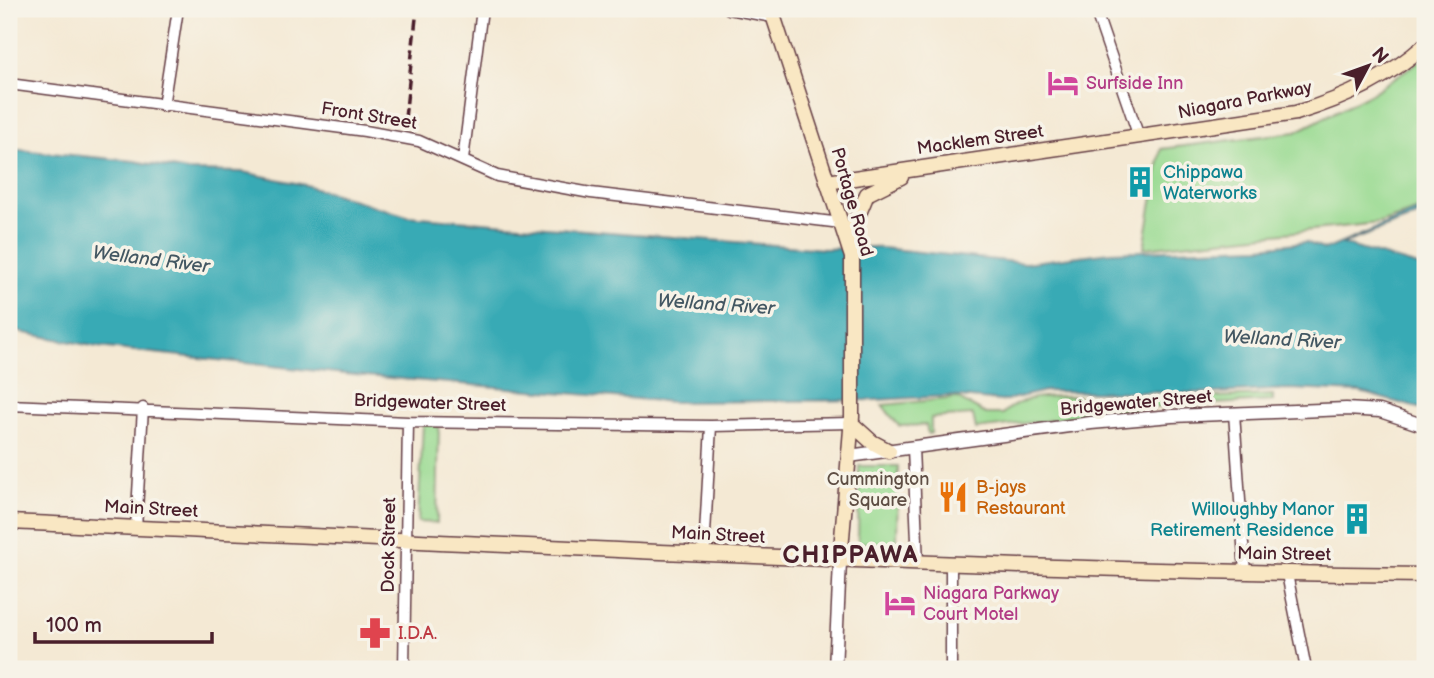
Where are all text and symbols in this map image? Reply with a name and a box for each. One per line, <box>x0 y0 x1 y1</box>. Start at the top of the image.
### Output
north arrow <box>1332 32 1402 102</box>
text: N <box>1366 43 1393 69</box>
hotel icon: Surfside Inn <box>1046 66 1080 100</box>
place label: Surfside Inn <box>1086 73 1183 94</box>
street label: Niagara Parkway <box>1176 77 1315 123</box>
street label: Front Street <box>320 98 419 134</box>
street label: Macklem Street <box>915 121 1045 159</box>
street label: Portage Road <box>826 145 878 259</box>
place label: Chippawa Waterworks <box>1163 162 1257 204</box>
building icon: Chippawa Waterworks <box>1123 165 1157 199</box>
water label: Welland River <box>91 241 212 279</box>
water label: Welland River <box>657 289 777 321</box>
water label: Welland River <box>1223 325 1342 355</box>
street label: Bridgewater Street <box>1059 386 1213 420</box>
street label: Bridgewater Street <box>353 390 507 416</box>
park label: Cummington Square <box>827 469 929 511</box>
place label: B-jays Restaurant <box>976 477 1066 519</box>
restaurant icon: B-jays Restaurant <box>936 480 970 514</box>
street label: Main Street <box>104 496 199 522</box>
street label: Dock Street <box>378 497 400 593</box>
place label: Willoughby Manor Retirement Residence <box>1150 499 1334 541</box>
building icon: Willoughby Manor Retirement Residence <box>1340 502 1374 536</box>
street label: Main Street <box>671 522 766 548</box>
district label: CHIPPAWA <box>783 541 919 570</box>
street label: Main Street <box>1237 543 1332 565</box>
place label: Niagara Parkway Court Motel <box>923 583 1060 625</box>
hotel icon: Niagara Parkway Court Motel <box>883 586 917 620</box>
scale bar <box>35 601 212 645</box>
text: 100 m <box>46 613 102 638</box>
pharmacy icon: I.D.A. <box>358 616 392 650</box>
place label: I.D.A. <box>398 623 437 644</box>

